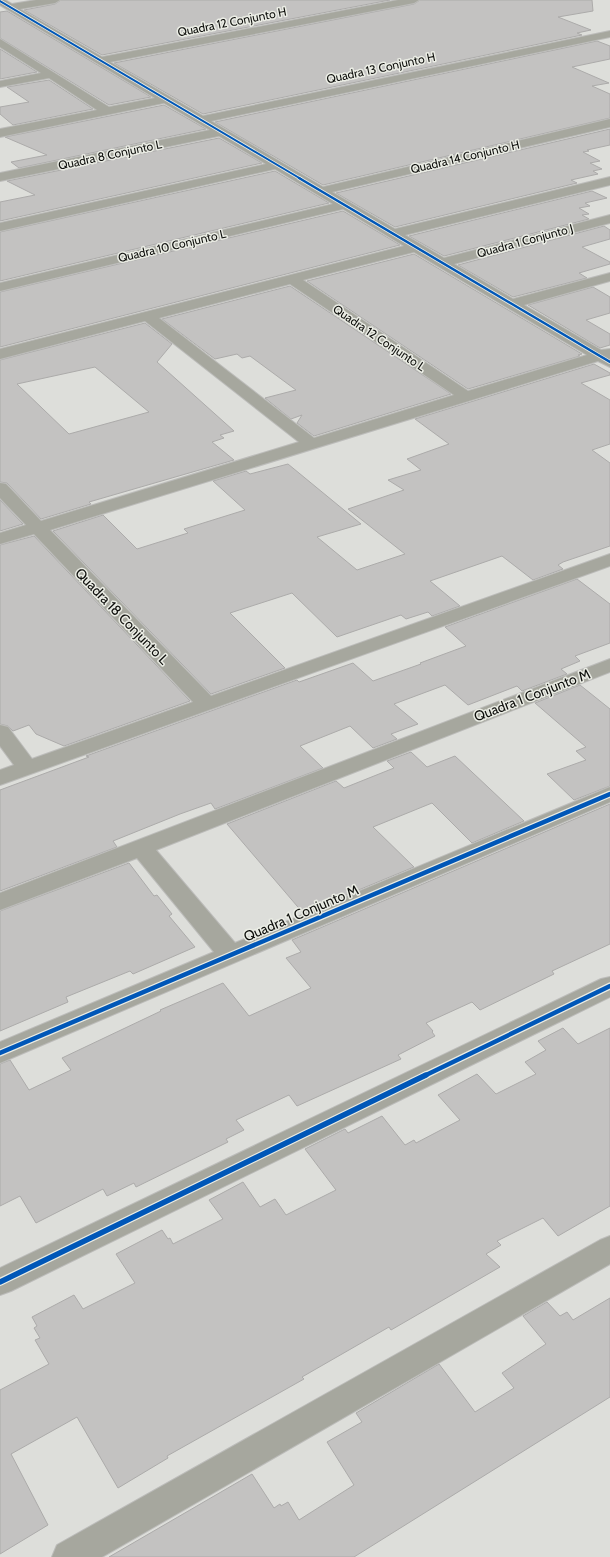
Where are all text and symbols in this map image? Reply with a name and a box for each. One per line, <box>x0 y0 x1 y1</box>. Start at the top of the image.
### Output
street label: Quadra 12 Conjunto H <box>176 4 288 39</box>
street label: Quadra 13 Conjunto H <box>325 49 437 86</box>
street label: Quadra 8 Conjunto L <box>57 136 163 173</box>
street label: Quadra 14 Conjunto H <box>409 137 521 176</box>
street label: Quadra 1 Conjunto J <box>475 220 575 261</box>
street label: Quadra 10 Conjunto L <box>116 226 227 265</box>
street label: Quadra 12 Conjunto L <box>330 301 428 374</box>
street label: Quadra 18 Conjunto L <box>71 564 173 668</box>
street label: Quadra 1 Conjunto M <box>471 665 593 725</box>
street label: Quadra 1 Conjunto M <box>241 881 361 945</box>

